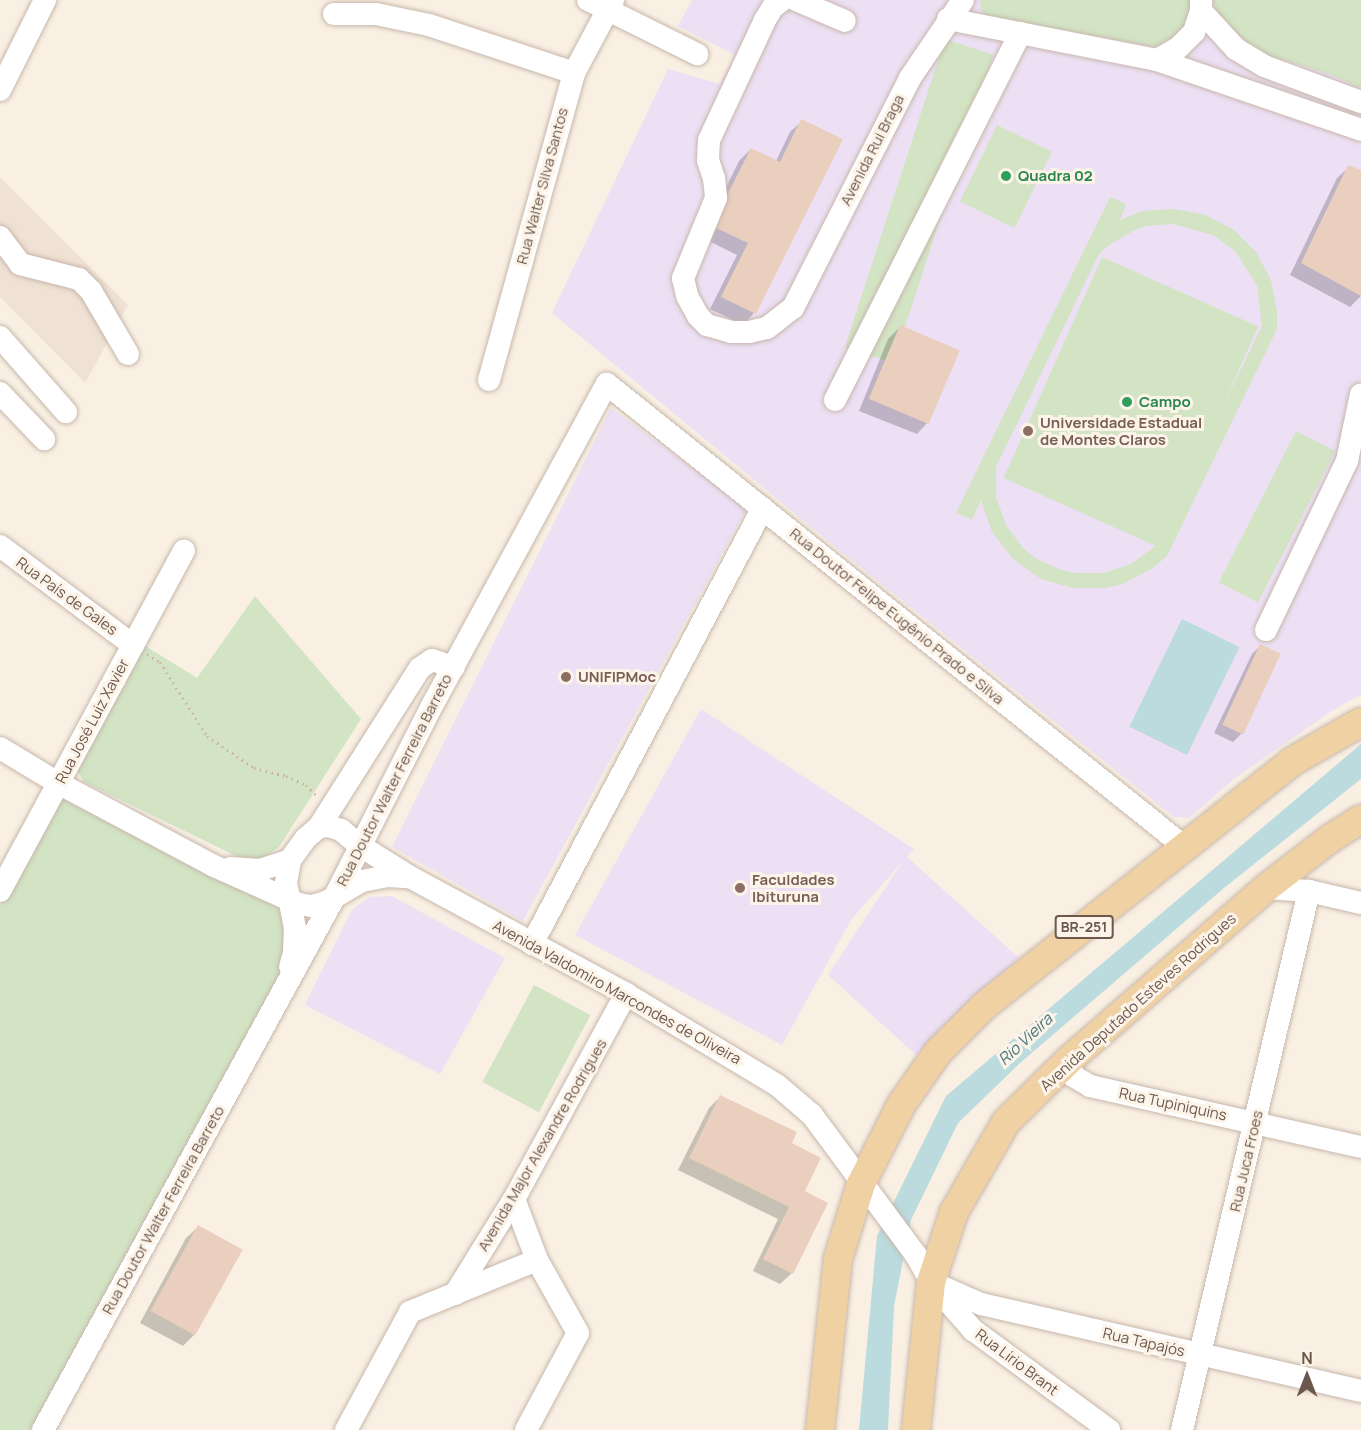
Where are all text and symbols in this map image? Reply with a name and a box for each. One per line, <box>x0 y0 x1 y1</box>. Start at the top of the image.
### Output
street label: Avenida Rui Braga <box>836 92 908 208</box>
street label: Rua Walter Silva Santos <box>512 106 572 266</box>
place label: Quadra 02 <box>1018 167 1093 185</box>
marker: Quadra 02 <box>999 169 1013 183</box>
place label: Campo <box>1139 393 1191 411</box>
marker: Campo <box>1120 395 1134 409</box>
place label: Universidade Estadual de Montes Claros <box>1040 413 1202 448</box>
marker: Universidade Estadual de Montes Claros <box>1021 424 1035 438</box>
street label: Rua Doutor Felipe Eugênio Prado e Silva <box>786 524 1008 708</box>
street label: Rua País de Gales <box>13 553 121 639</box>
street label: Rua José Luiz Xavier <box>52 656 132 786</box>
place label: UNIFIPMoc <box>578 668 656 686</box>
marker: UNIFIPMoc <box>559 670 573 684</box>
street label: Rua Doutor Walter Ferreira Barreto <box>332 671 456 889</box>
place label: Faculdades Ibituruna <box>752 870 835 905</box>
marker: Faculdades Ibituruna <box>733 881 747 895</box>
street label: Avenida Deputado Esteves Rodrigues <box>1036 909 1240 1095</box>
street label: Avenida Valdomiro Marcondes de Oliveira <box>490 916 744 1068</box>
road number: BR-251 <box>1054 916 1114 938</box>
water label: Rio Vieira <box>994 1009 1056 1069</box>
street label: Avenida Major Alexandre Rodrigues <box>474 1036 610 1254</box>
street label: Rua Tupiniquins <box>1117 1084 1229 1124</box>
street label: Rua Doutor Walter Ferreira Barreto <box>98 1103 228 1317</box>
street label: Rua Juca Froes <box>1226 1109 1266 1213</box>
street label: Rua Tapajós <box>1101 1324 1187 1360</box>
street label: Rua Lírio Brant <box>972 1325 1062 1399</box>
north arrow <box>1277 1346 1337 1406</box>
text: N <box>1301 1347 1313 1369</box>

